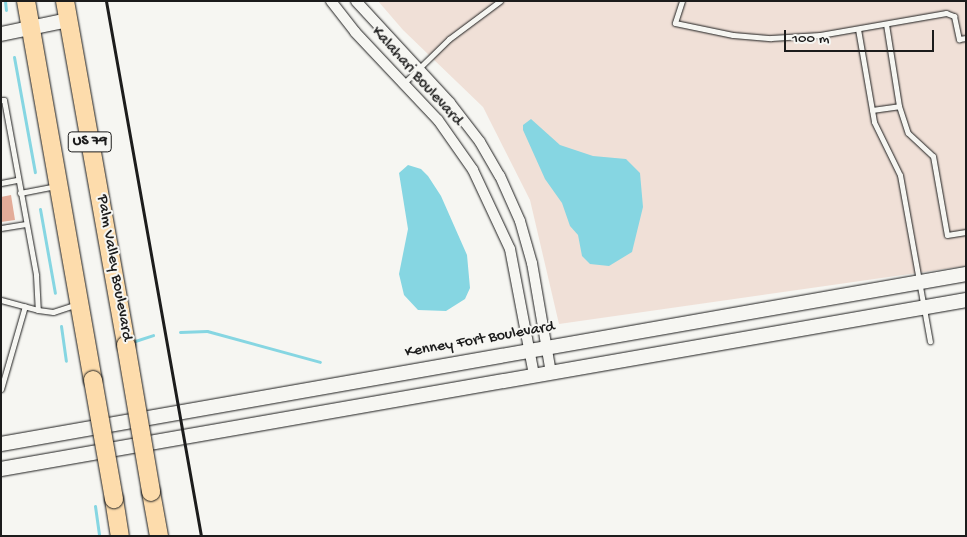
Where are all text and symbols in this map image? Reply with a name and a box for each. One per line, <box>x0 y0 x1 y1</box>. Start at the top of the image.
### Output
scale bar <box>787 20 937 52</box>
street label: Kalahari Boulevard <box>366 23 466 131</box>
text: 100 m <box>792 30 829 48</box>
road number: US 79 <box>68 130 112 154</box>
street label: Palm Valley Boulevard <box>91 194 135 342</box>
street label: Kenney Fort Boulevard <box>404 318 556 364</box>

